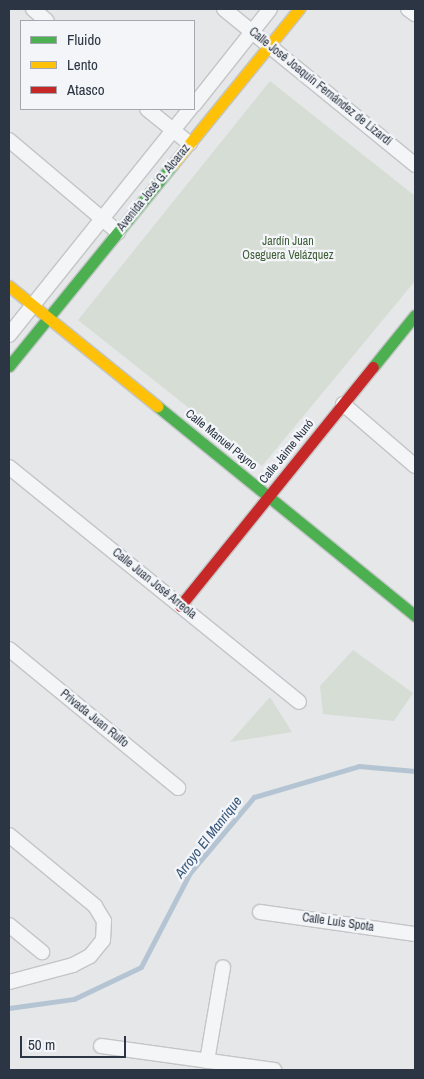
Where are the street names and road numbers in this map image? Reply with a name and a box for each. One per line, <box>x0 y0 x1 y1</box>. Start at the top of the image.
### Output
street label: Calle José Joaquín Fernández de Lizardi <box>246 25 394 149</box>
street label: Avenida José G. Alcaraz <box>114 141 194 235</box>
street label: Calle Manuel Payno <box>182 407 260 473</box>
street label: Calle Jaime Nunó <box>257 417 317 487</box>
street label: Calle Juan José Arreola <box>109 546 199 622</box>
street label: Privada Juan Rulfo <box>57 687 131 751</box>
street label: Calle Luis Spota <box>301 911 375 935</box>

